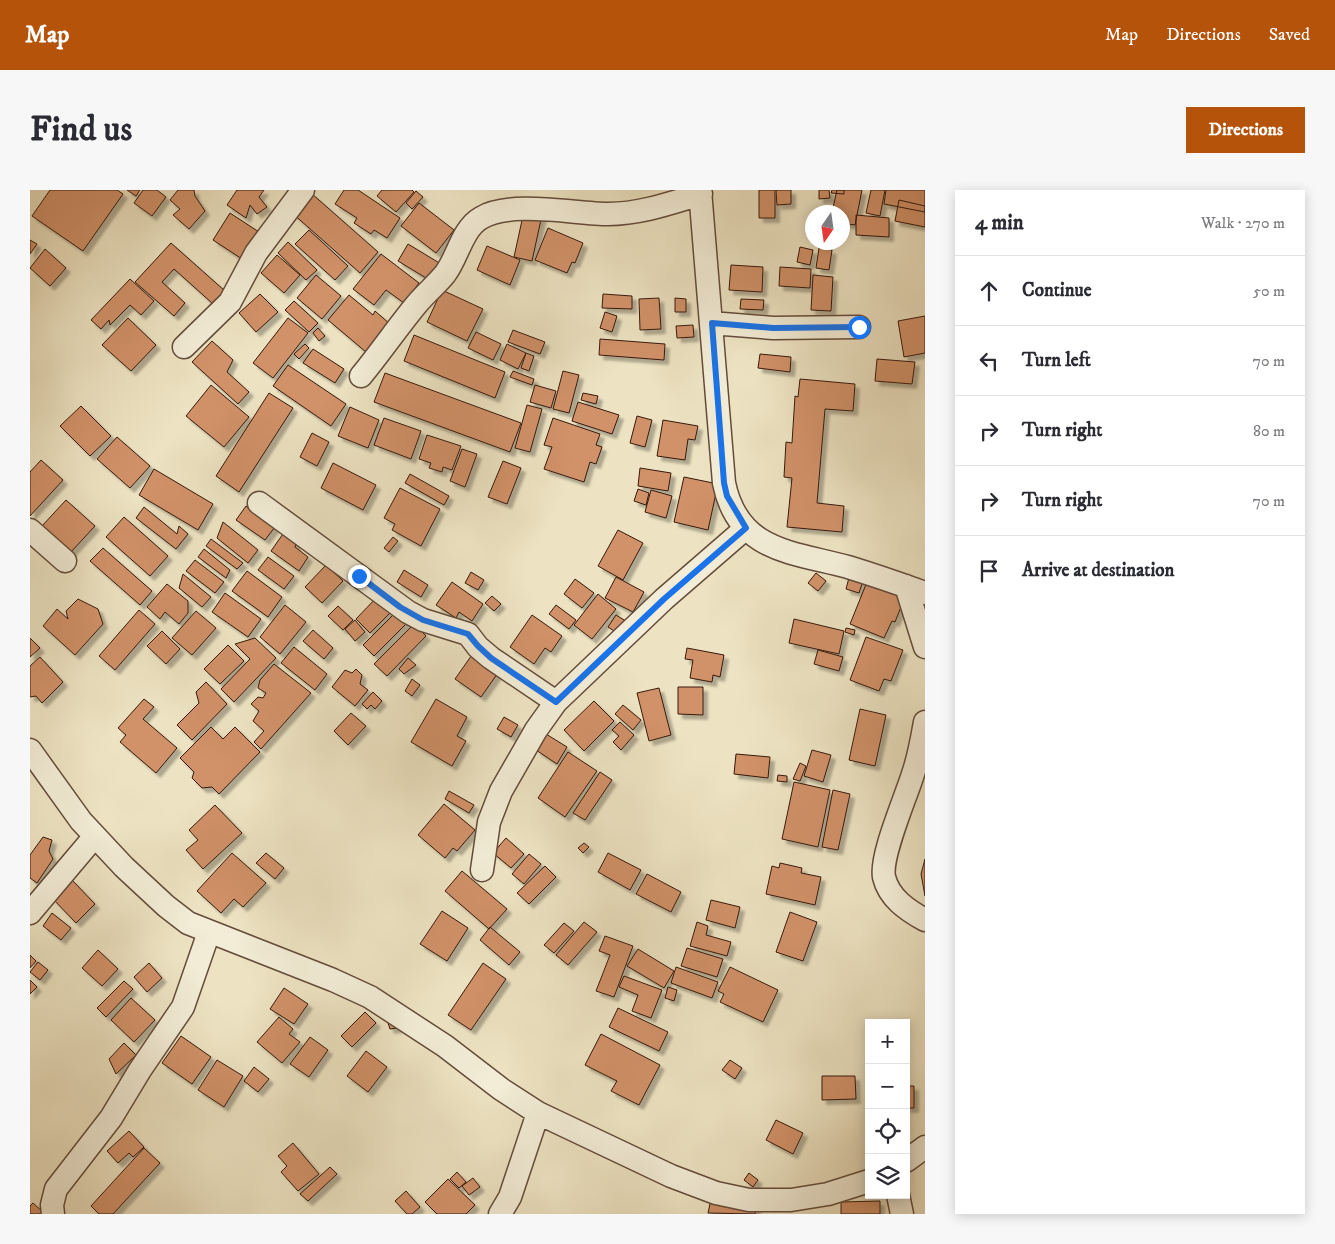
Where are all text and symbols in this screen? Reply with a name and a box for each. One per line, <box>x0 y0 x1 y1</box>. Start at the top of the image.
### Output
text: Map <box>25 20 69 50</box>
text: Map <box>1105 24 1138 46</box>
text: Directions <box>1166 24 1241 46</box>
text: Saved <box>1269 24 1310 46</box>
button: Directions <box>1186 107 1305 153</box>
text: Find us <box>30 108 132 152</box>
north arrow <box>805 205 850 250</box>
text: 4 min <box>975 210 1024 236</box>
text: Walk · 270 m <box>1201 213 1285 233</box>
icon: ahead <box>975 277 1003 305</box>
text: Continue <box>1022 279 1092 302</box>
text: 50 m <box>1253 281 1285 301</box>
route start <box>848 316 871 339</box>
icon: left <box>975 347 1003 375</box>
text: Turn left <box>1022 349 1091 372</box>
text: 70 m <box>1253 351 1285 371</box>
icon: right <box>975 417 1003 445</box>
text: Turn right <box>1022 419 1102 442</box>
text: 80 m <box>1253 421 1285 441</box>
icon: right <box>975 487 1003 515</box>
text: Turn right <box>1022 489 1102 512</box>
text: 70 m <box>1253 491 1285 511</box>
icon: arrive <box>975 557 1003 585</box>
text: Arrive at destination <box>1022 559 1174 582</box>
route end <box>348 565 371 588</box>
map controls <box>865 1019 910 1199</box>
button: + <box>865 1019 910 1064</box>
button: − <box>865 1064 910 1109</box>
button: locate <box>865 1109 910 1154</box>
button: layers <box>865 1154 910 1199</box>

